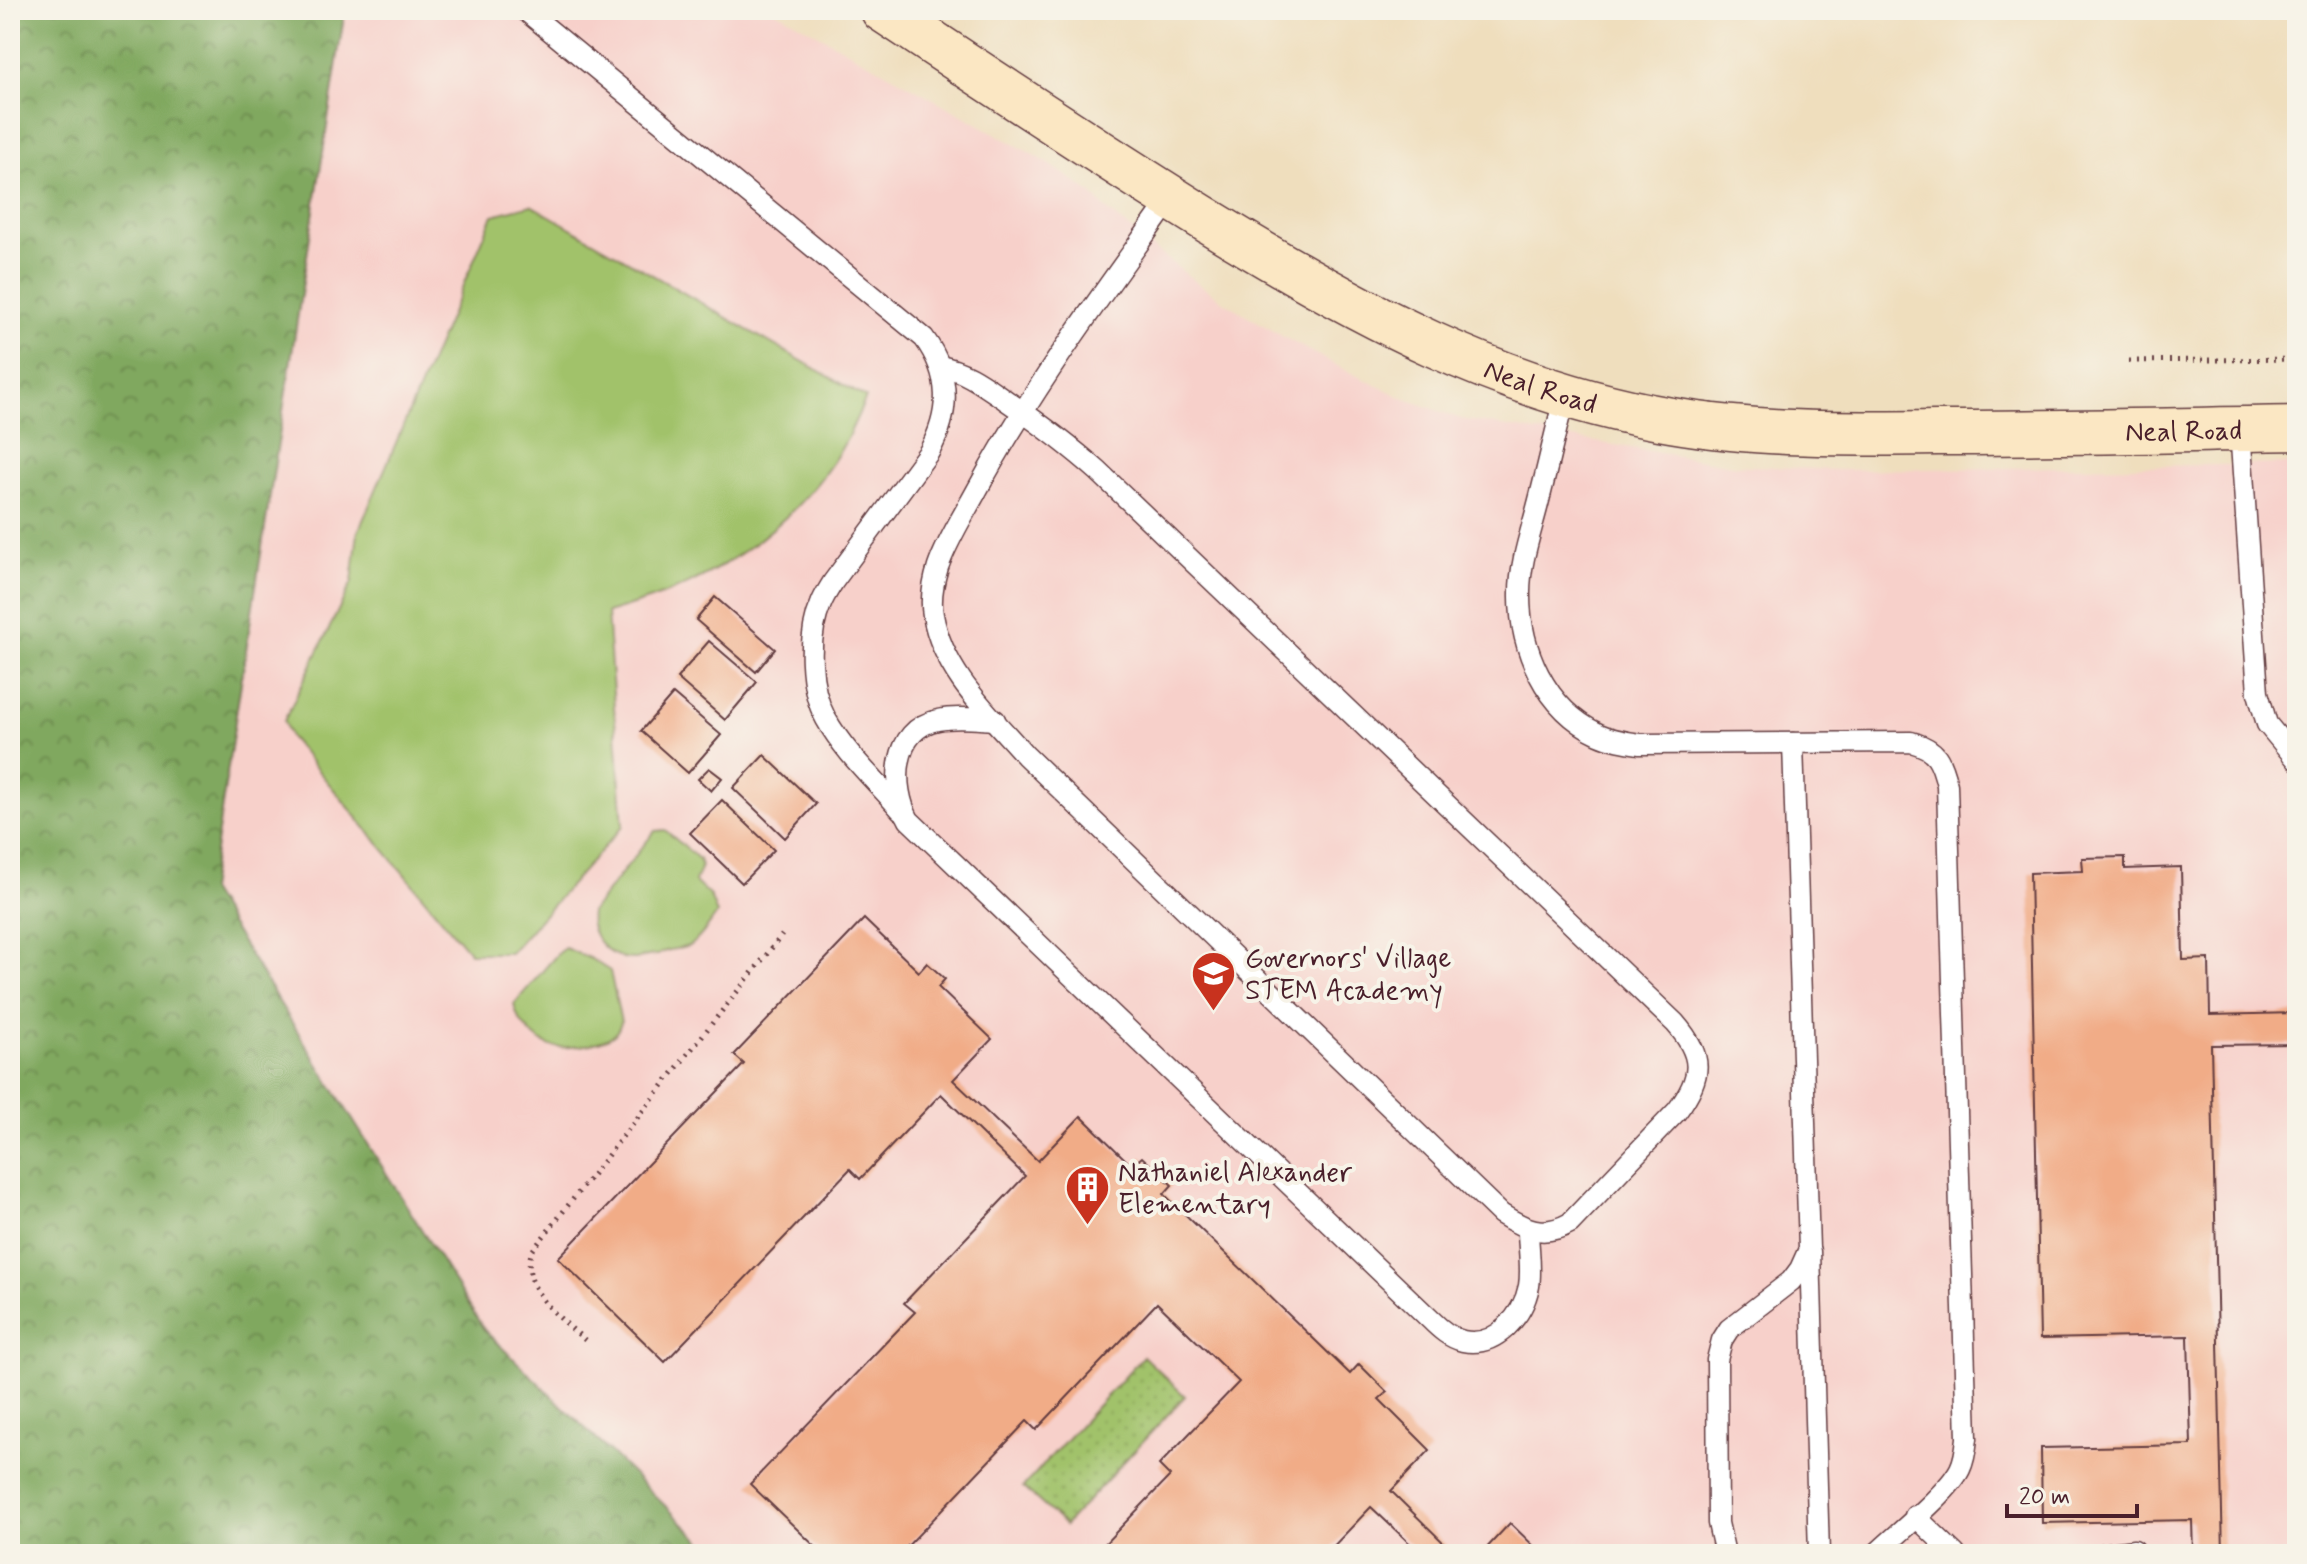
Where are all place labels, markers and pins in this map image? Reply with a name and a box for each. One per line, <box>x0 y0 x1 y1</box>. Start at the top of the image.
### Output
place label: Governors' Village STEM Academy <box>1245 941 1451 1010</box>
school or university icon: Governors' Village STEM Academy <box>1190 949 1238 1012</box>
place label: Nathaniel Alexander Elementary <box>1118 1155 1353 1224</box>
building icon: Nathaniel Alexander Elementary <box>1063 1163 1111 1226</box>

